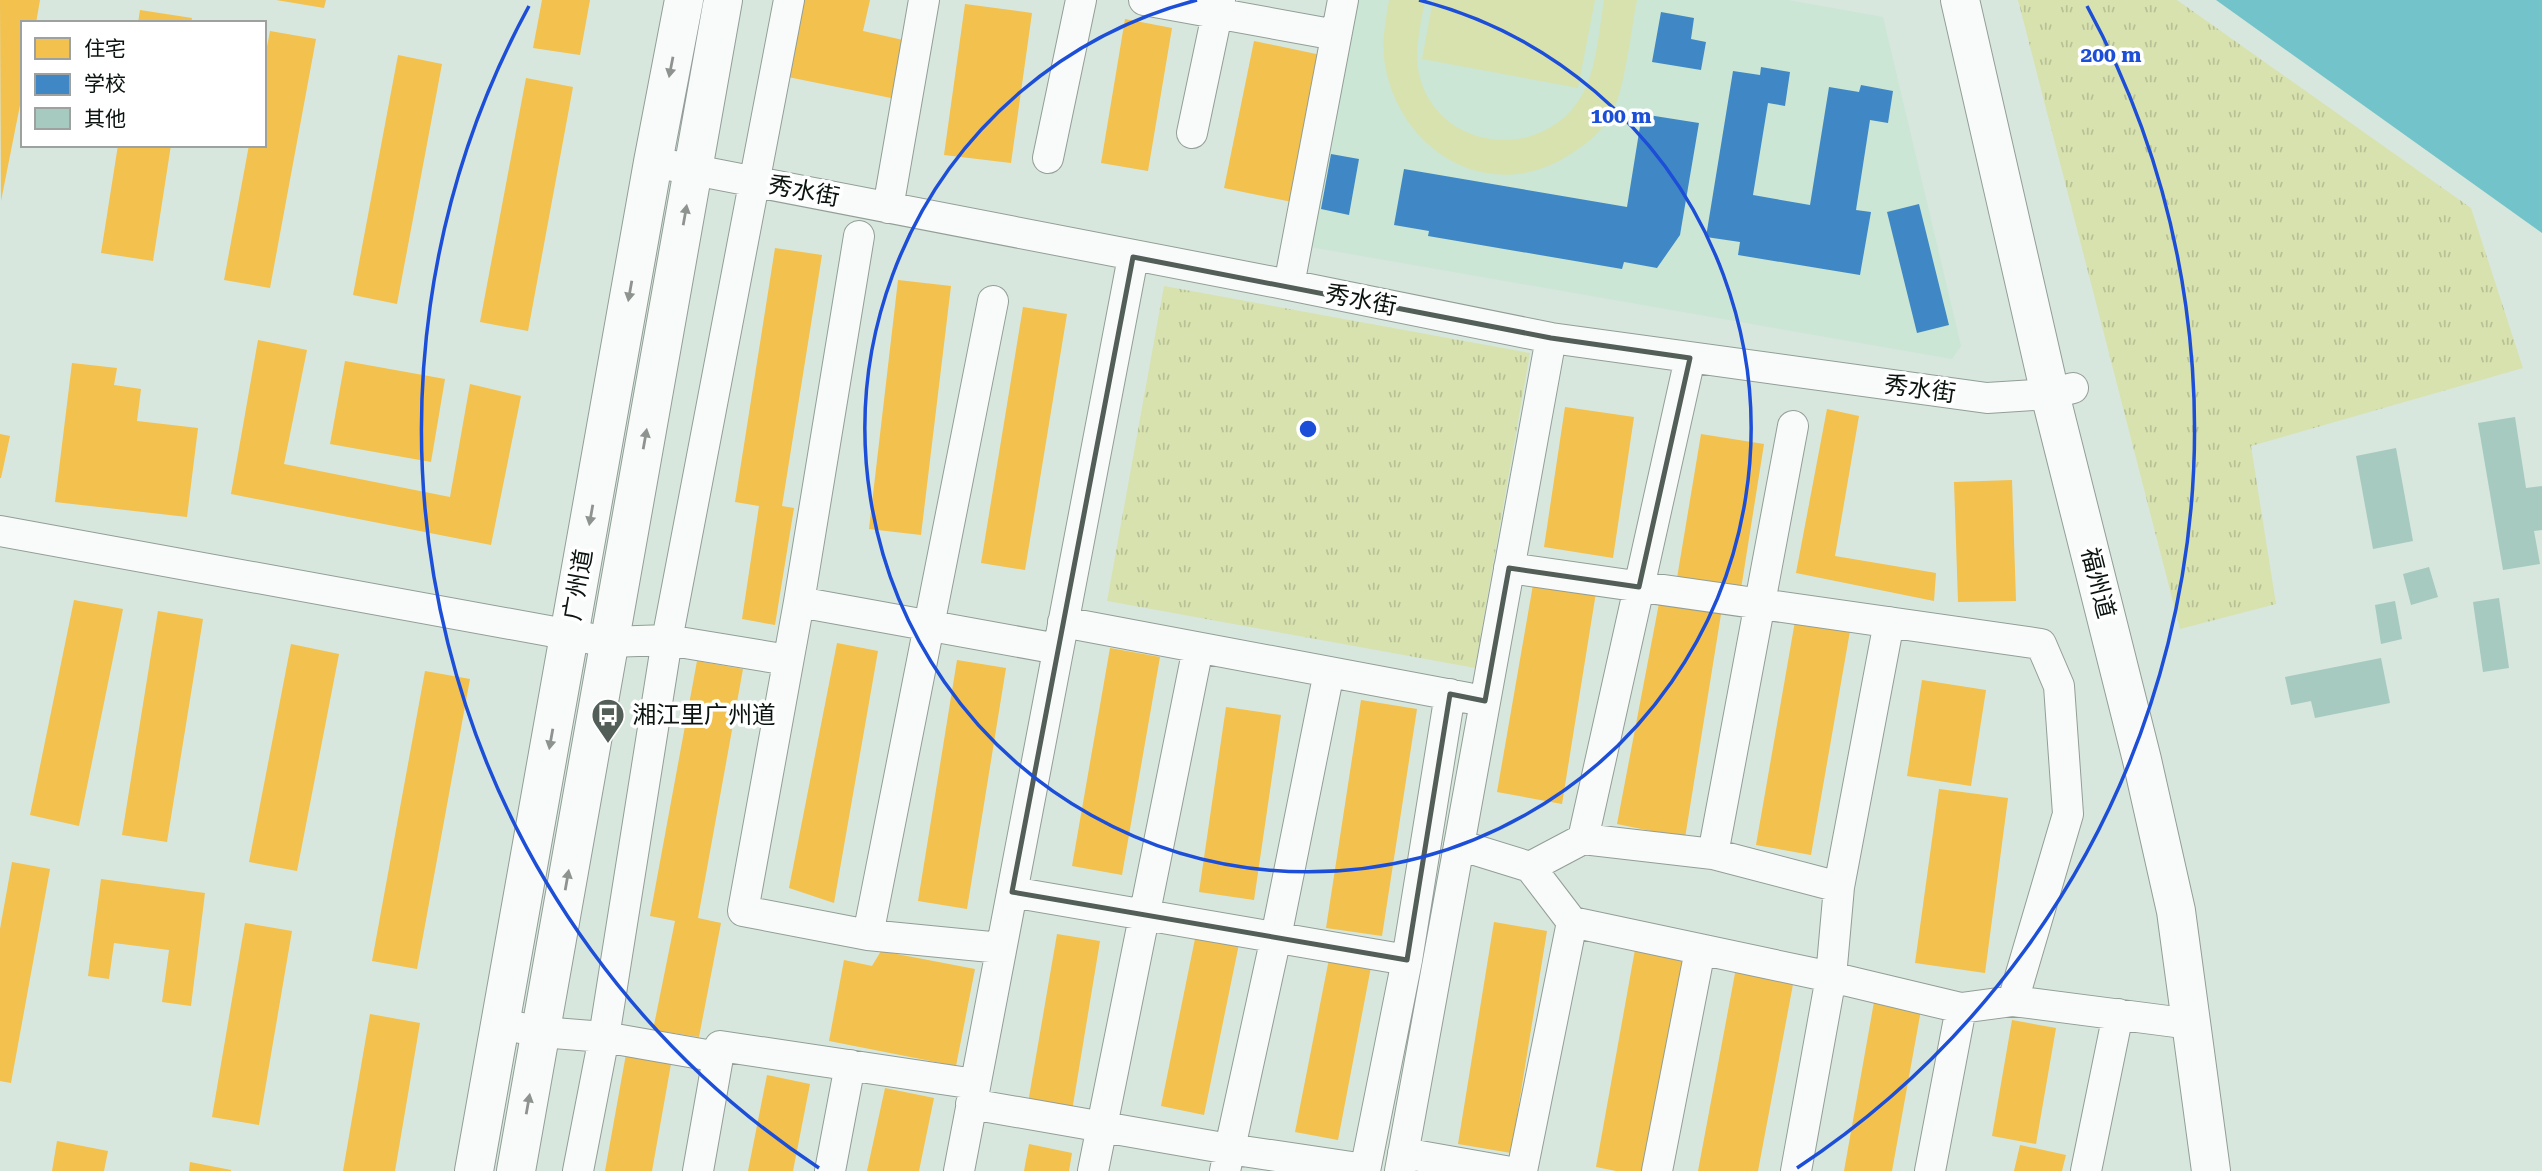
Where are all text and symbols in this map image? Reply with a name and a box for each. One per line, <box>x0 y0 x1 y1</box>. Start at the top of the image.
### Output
legend <box>21 21 266 147</box>
text: 住宅 <box>84 37 126 61</box>
text: 200 m <box>2081 43 2141 67</box>
one-way arrow <box>665 56 676 78</box>
text: 学校 <box>84 72 126 96</box>
text: 100 m <box>1591 104 1651 128</box>
text: 其他 <box>84 107 126 131</box>
street label: 秀水街 <box>766 170 842 212</box>
one-way arrow <box>679 203 690 225</box>
street label: 秀水街 <box>1323 279 1399 321</box>
one-way arrow <box>624 280 635 302</box>
street label: 秀水街 <box>1882 370 1958 408</box>
centre of rings <box>1296 417 1320 441</box>
one-way arrow <box>640 427 651 449</box>
one-way arrow <box>585 504 596 526</box>
street label: 福州道 <box>2076 545 2120 621</box>
street label: 广州道 <box>558 547 598 623</box>
bus stop icon: 湘江里广州道 <box>589 696 627 745</box>
place label: 湘江里广州道 <box>632 701 776 729</box>
one-way arrow <box>545 728 556 750</box>
one-way arrow <box>562 869 573 891</box>
one-way arrow <box>523 1093 534 1115</box>

